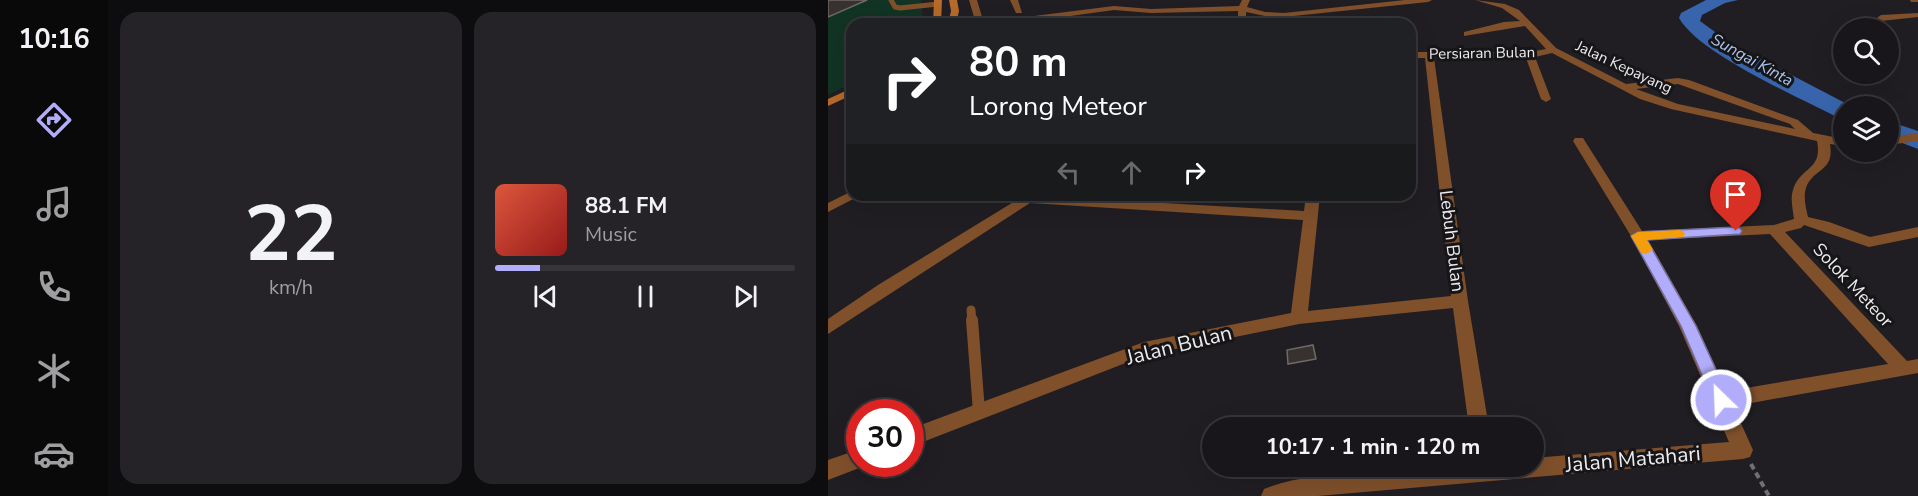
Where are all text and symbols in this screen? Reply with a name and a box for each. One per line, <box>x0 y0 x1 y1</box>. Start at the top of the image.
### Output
map controls <box>1833 18 1899 162</box>
button: search <box>1833 18 1899 84</box>
text: 10:16 <box>18 21 90 58</box>
water label: Sungai Kinta <box>1707 28 1797 92</box>
text: 80 m <box>969 34 1068 91</box>
street label: Jalan Kepayang <box>1572 35 1675 98</box>
icon: right <box>870 42 948 120</box>
street label: Persiaran Bulan <box>1429 42 1535 64</box>
text: Lorong Meteor <box>969 88 1147 125</box>
button: layers <box>1833 96 1899 162</box>
icon: directions <box>33 99 75 141</box>
icon: left <box>1052 156 1085 189</box>
icon: ahead <box>1115 156 1148 189</box>
icon: right <box>1178 156 1211 189</box>
pin <box>1710 169 1761 231</box>
icon: arrive <box>1719 178 1752 211</box>
text: 22 <box>244 181 338 288</box>
icon: music <box>33 183 75 225</box>
street label: Lebuh Bulan <box>1434 189 1470 293</box>
text: 88.1 FM <box>585 191 667 221</box>
text: Music <box>585 221 637 248</box>
street label: Solok Meteor <box>1808 238 1899 333</box>
icon: phone <box>33 266 75 308</box>
text: km/h <box>269 274 313 301</box>
icon: previous <box>529 280 562 313</box>
icon: pause <box>629 280 662 313</box>
icon: next <box>729 280 762 313</box>
street label: Jalan Bulan <box>1122 318 1235 372</box>
icon: climate <box>33 350 75 392</box>
position arrow <box>1689 368 1753 432</box>
speed limit sign: 30 <box>846 399 924 477</box>
text: 10:17 · 1 min · 120 m <box>1266 432 1480 462</box>
icon: car <box>33 433 75 475</box>
street label: Jalan Matahari <box>1563 439 1702 479</box>

